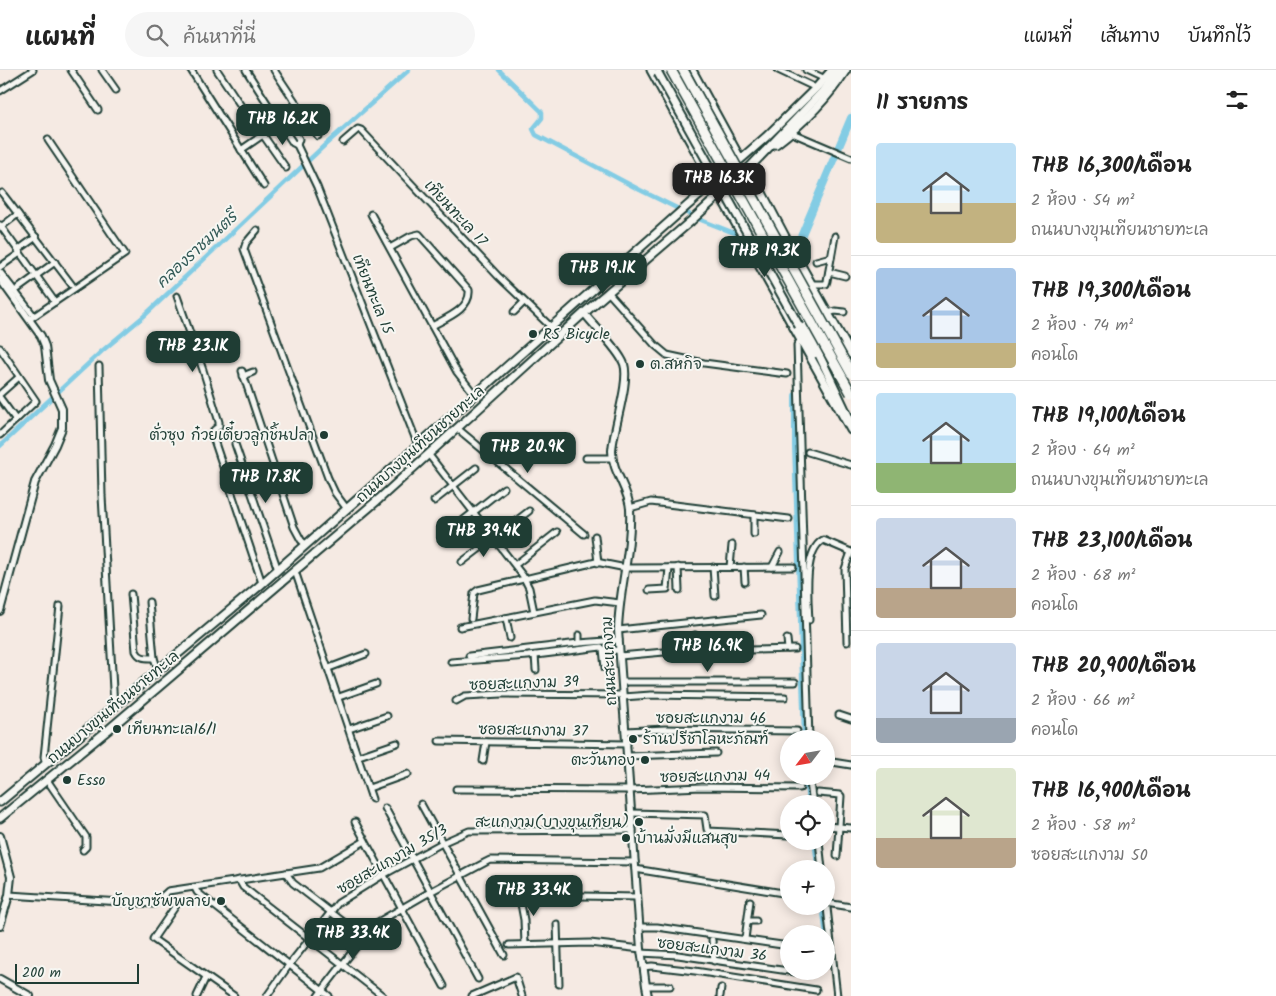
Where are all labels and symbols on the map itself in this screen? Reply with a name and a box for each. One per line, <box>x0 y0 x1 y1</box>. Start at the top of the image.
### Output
pin: THB 16.2K <box>226 104 340 146</box>
pin: THB 16.3K <box>662 162 776 205</box>
street label: เทียนทะเล 17 <box>418 175 493 253</box>
water label: คลองราชมนตรี <box>151 203 246 295</box>
pin: THB 19.3K <box>708 236 822 278</box>
street label: เทียนทะเล 15 <box>345 250 399 339</box>
pin: THB 19.1K <box>546 252 660 295</box>
place label: RS Bicycle <box>543 323 610 347</box>
marker: RS Bicycle <box>527 328 539 340</box>
pin: THB 23.1K <box>136 330 250 373</box>
place label: ต.สหกิจ <box>650 353 702 377</box>
marker: ต.สหกิจ <box>634 358 646 370</box>
street label: ถนนบางขุนเทียนชายทะเล <box>351 380 490 509</box>
place label: ตั่วซุง ก๋วยเตี๋ยวลูกชิ้นปลา <box>149 420 314 448</box>
marker: ตั่วซุง ก๋วยเตี๋ยวลูกชิ้นปลา <box>318 429 330 441</box>
pin: THB 20.9K <box>471 432 585 474</box>
pin: THB 17.8K <box>209 462 323 504</box>
pin: THB 39.4K <box>427 516 541 558</box>
street label: ถนนสะแกงาม <box>596 616 624 706</box>
pin: THB 16.9K <box>651 630 765 673</box>
street label: ถนนบางขุนเทียนชายทะเล <box>42 645 185 770</box>
street label: ซอยสะแกงาม 39 <box>469 670 580 698</box>
street label: ซอยสะแกงาม 46 <box>656 707 766 731</box>
place label: เทียนทะเล16/1 <box>127 718 217 742</box>
street label: ซอยสะแกงาม 37 <box>478 718 589 744</box>
marker: เทียนทะเล16/1 <box>111 723 123 735</box>
place label: ร้านปรีชาโลหะภัณฑ์ <box>643 728 769 752</box>
north arrow <box>780 730 835 785</box>
marker: ร้านปรีชาโลหะภัณฑ์ <box>627 733 639 745</box>
place label: ตะวันทอง <box>571 749 635 773</box>
marker: ตะวันทอง <box>639 754 651 766</box>
street label: ซอยสะแกงาม 44 <box>660 764 770 790</box>
place label: Esso <box>77 769 106 793</box>
marker: Esso <box>61 774 73 786</box>
place label: สะแกงาม(บางขุนเทียน) <box>475 811 629 835</box>
marker: สะแกงาม(บางขุนเทียน) <box>633 816 645 828</box>
street label: ซอยสะแกงาม 35/3 <box>333 818 453 901</box>
place label: บ้านมั่งมีแสนสุข <box>636 825 738 851</box>
marker: บ้านมั่งมีแสนสุข <box>620 832 632 844</box>
pin: THB 33.4K <box>477 874 591 917</box>
place label: บัญชาซัพพลาย <box>111 890 211 914</box>
marker: บัญชาซัพพลาย <box>215 895 227 907</box>
pin: THB 33.4K <box>296 918 410 960</box>
street label: ซอยสะแกงาม 36 <box>655 931 768 969</box>
scale bar <box>15 961 139 984</box>

